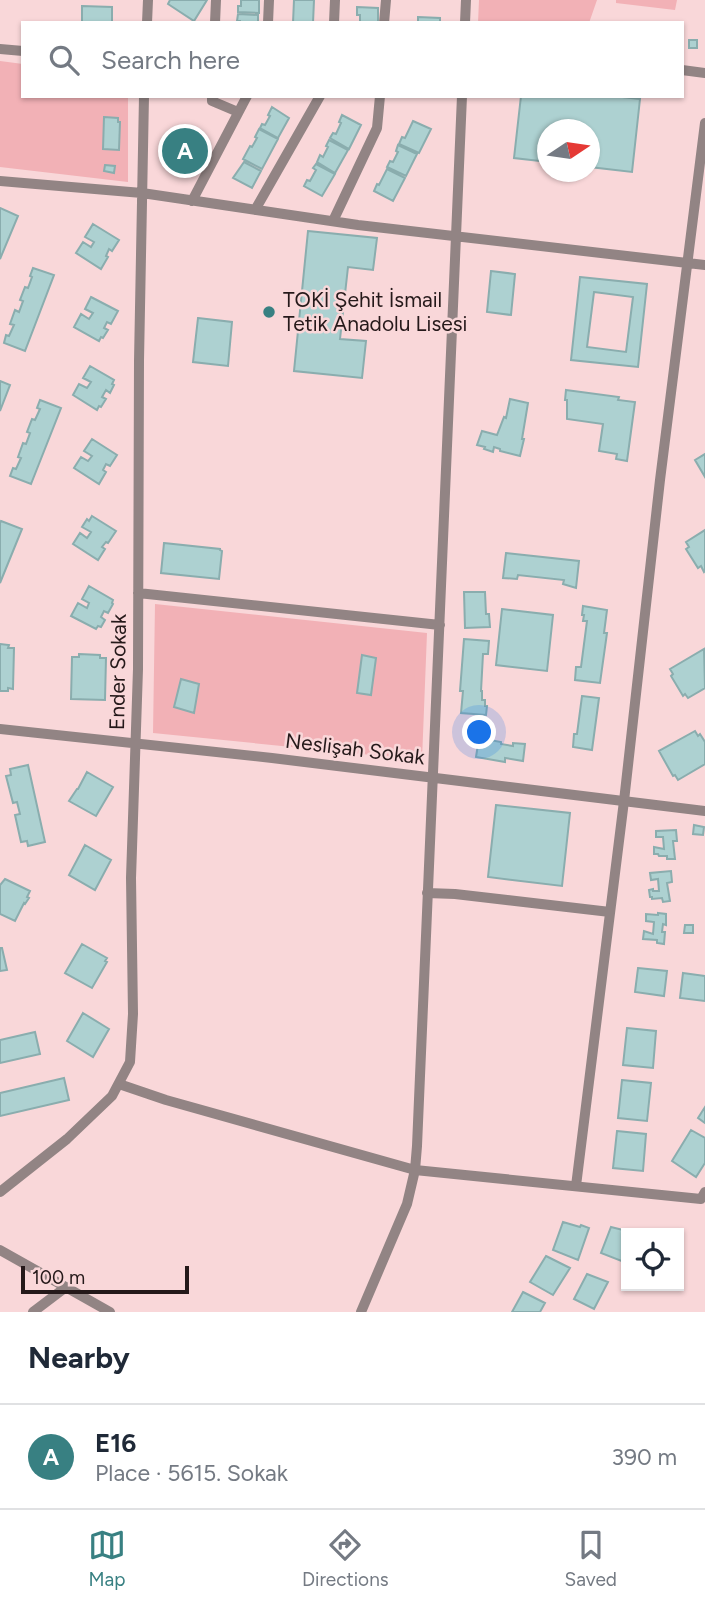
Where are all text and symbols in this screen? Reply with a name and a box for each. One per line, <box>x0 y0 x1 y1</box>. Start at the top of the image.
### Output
search box <box>21 21 684 98</box>
icon: search <box>45 41 83 79</box>
text: Search here <box>101 44 240 76</box>
north arrow <box>537 119 600 182</box>
pin: A <box>162 125 208 177</box>
place label: TOKİ Şehit İsmail Tetik Anadolu Lisesi <box>283 287 467 336</box>
marker: TOKİ Şehit İsmail Tetik Anadolu Lisesi <box>261 304 277 320</box>
street label: Ender Sokak <box>104 613 131 730</box>
your location <box>462 715 496 749</box>
street label: Neslişah Sokak <box>284 728 427 770</box>
map controls <box>621 1228 684 1291</box>
button: locate <box>621 1228 684 1291</box>
scale bar <box>21 1263 189 1295</box>
text: 100 m <box>32 1266 85 1289</box>
text: Nearby <box>28 1339 130 1376</box>
text: E16 <box>95 1427 136 1459</box>
text: A <box>43 1443 59 1471</box>
text: 390 m <box>611 1443 677 1471</box>
text: Place · 5615. Sokak <box>95 1459 288 1487</box>
tab: Map <box>88 1526 126 1591</box>
tab: Directions <box>302 1526 389 1591</box>
tab: Saved <box>565 1526 617 1591</box>

